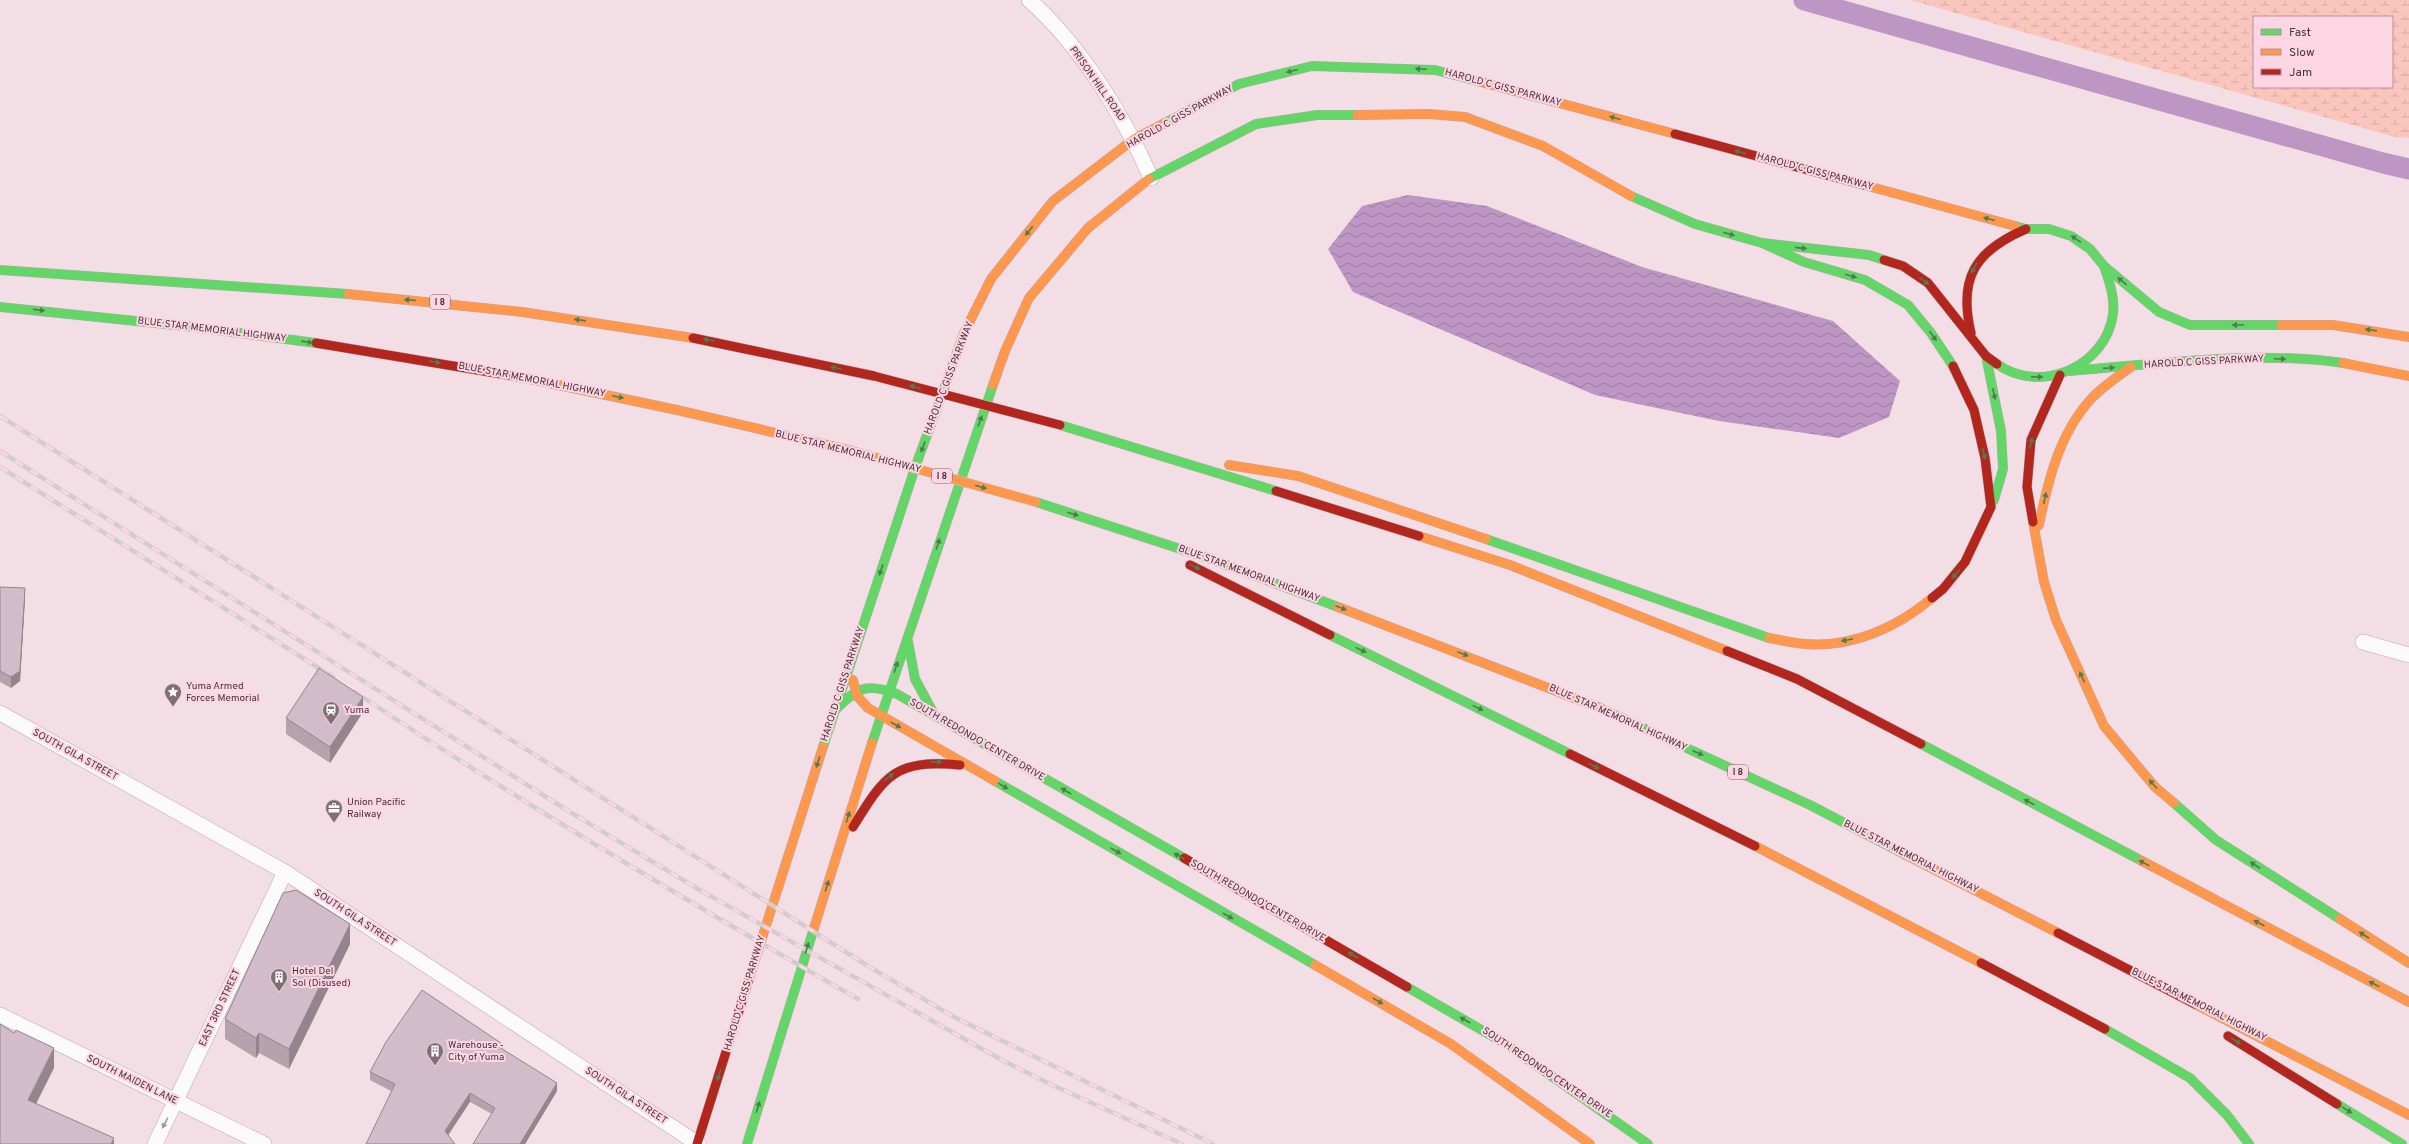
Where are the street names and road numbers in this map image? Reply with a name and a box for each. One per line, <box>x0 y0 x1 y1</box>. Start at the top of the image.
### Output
street label: PRISON HILL ROAD <box>1066 44 1128 124</box>
street label: HAROLD C GISS PARKWAY <box>1443 66 1563 110</box>
street label: HAROLD C GISS PARKWAY <box>1124 82 1236 152</box>
street label: HAROLD C GISS PARKWAY <box>1755 150 1875 194</box>
road number: I 8 <box>430 295 450 309</box>
street label: BLUE STAR MEMORIAL HIGHWAY <box>137 314 288 346</box>
street label: HAROLD C GISS PARKWAY <box>921 319 977 436</box>
street label: HAROLD C GISS PARKWAY <box>2144 352 2265 372</box>
street label: BLUE STAR MEMORIAL HIGHWAY <box>457 359 607 401</box>
street label: BLUE STAR MEMORIAL HIGHWAY <box>774 428 923 477</box>
road number: I 8 <box>932 469 952 483</box>
street label: BLUE STAR MEMORIAL HIGHWAY <box>1176 542 1322 606</box>
street label: HAROLD C GISS PARKWAY <box>818 624 868 743</box>
street label: BLUE STAR MEMORIAL HIGHWAY <box>1547 682 1690 755</box>
street label: SOUTH REDONDO CENTER DRIVE <box>907 696 1047 784</box>
street label: SOUTH GILA STREET <box>30 726 120 784</box>
road number: I 8 <box>1728 765 1748 779</box>
street label: BLUE STAR MEMORIAL HIGHWAY <box>1841 817 1981 897</box>
street label: SOUTH REDONDO CENTER DRIVE <box>1188 857 1328 945</box>
street label: SOUTH GILA STREET <box>311 887 399 950</box>
street label: HAROLD C GISS PARKWAY <box>721 933 769 1052</box>
street label: BLUE STAR MEMORIAL HIGHWAY <box>2129 965 2269 1045</box>
street label: EAST 3RD STREET <box>196 967 244 1049</box>
street label: SOUTH REDONDO CENTER DRIVE <box>1479 1025 1615 1121</box>
street label: SOUTH MAIDEN LANE <box>84 1052 180 1108</box>
street label: SOUTH GILA STREET <box>582 1065 670 1128</box>

